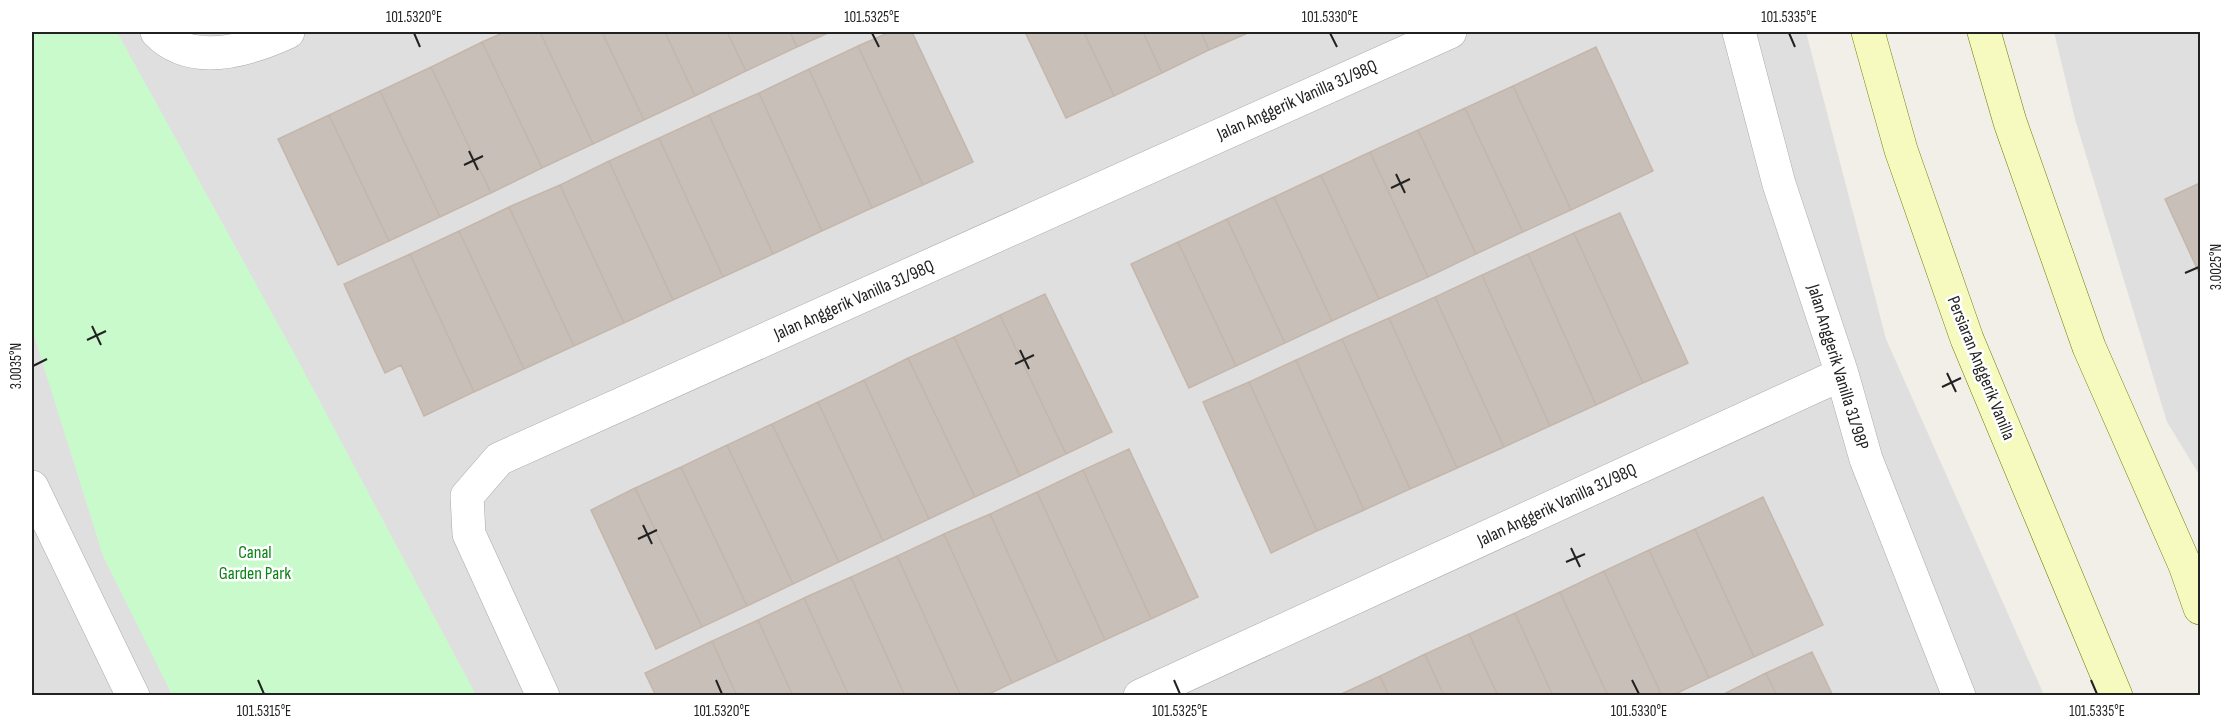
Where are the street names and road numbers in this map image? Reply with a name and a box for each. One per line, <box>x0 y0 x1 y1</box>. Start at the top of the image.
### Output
street label: Jalan Anggerik Vanilla 31/98Q <box>1213 55 1380 145</box>
street label: Jalan Anggerik Vanilla 31/98Q <box>770 255 937 345</box>
street label: Jalan Anggerik Vanilla 31/98P <box>1803 281 1873 453</box>
street label: Persiaran Anggerik Vanilla <box>1943 293 2020 443</box>
street label: Jalan Anggerik Vanilla 31/98Q <box>1473 459 1640 552</box>

